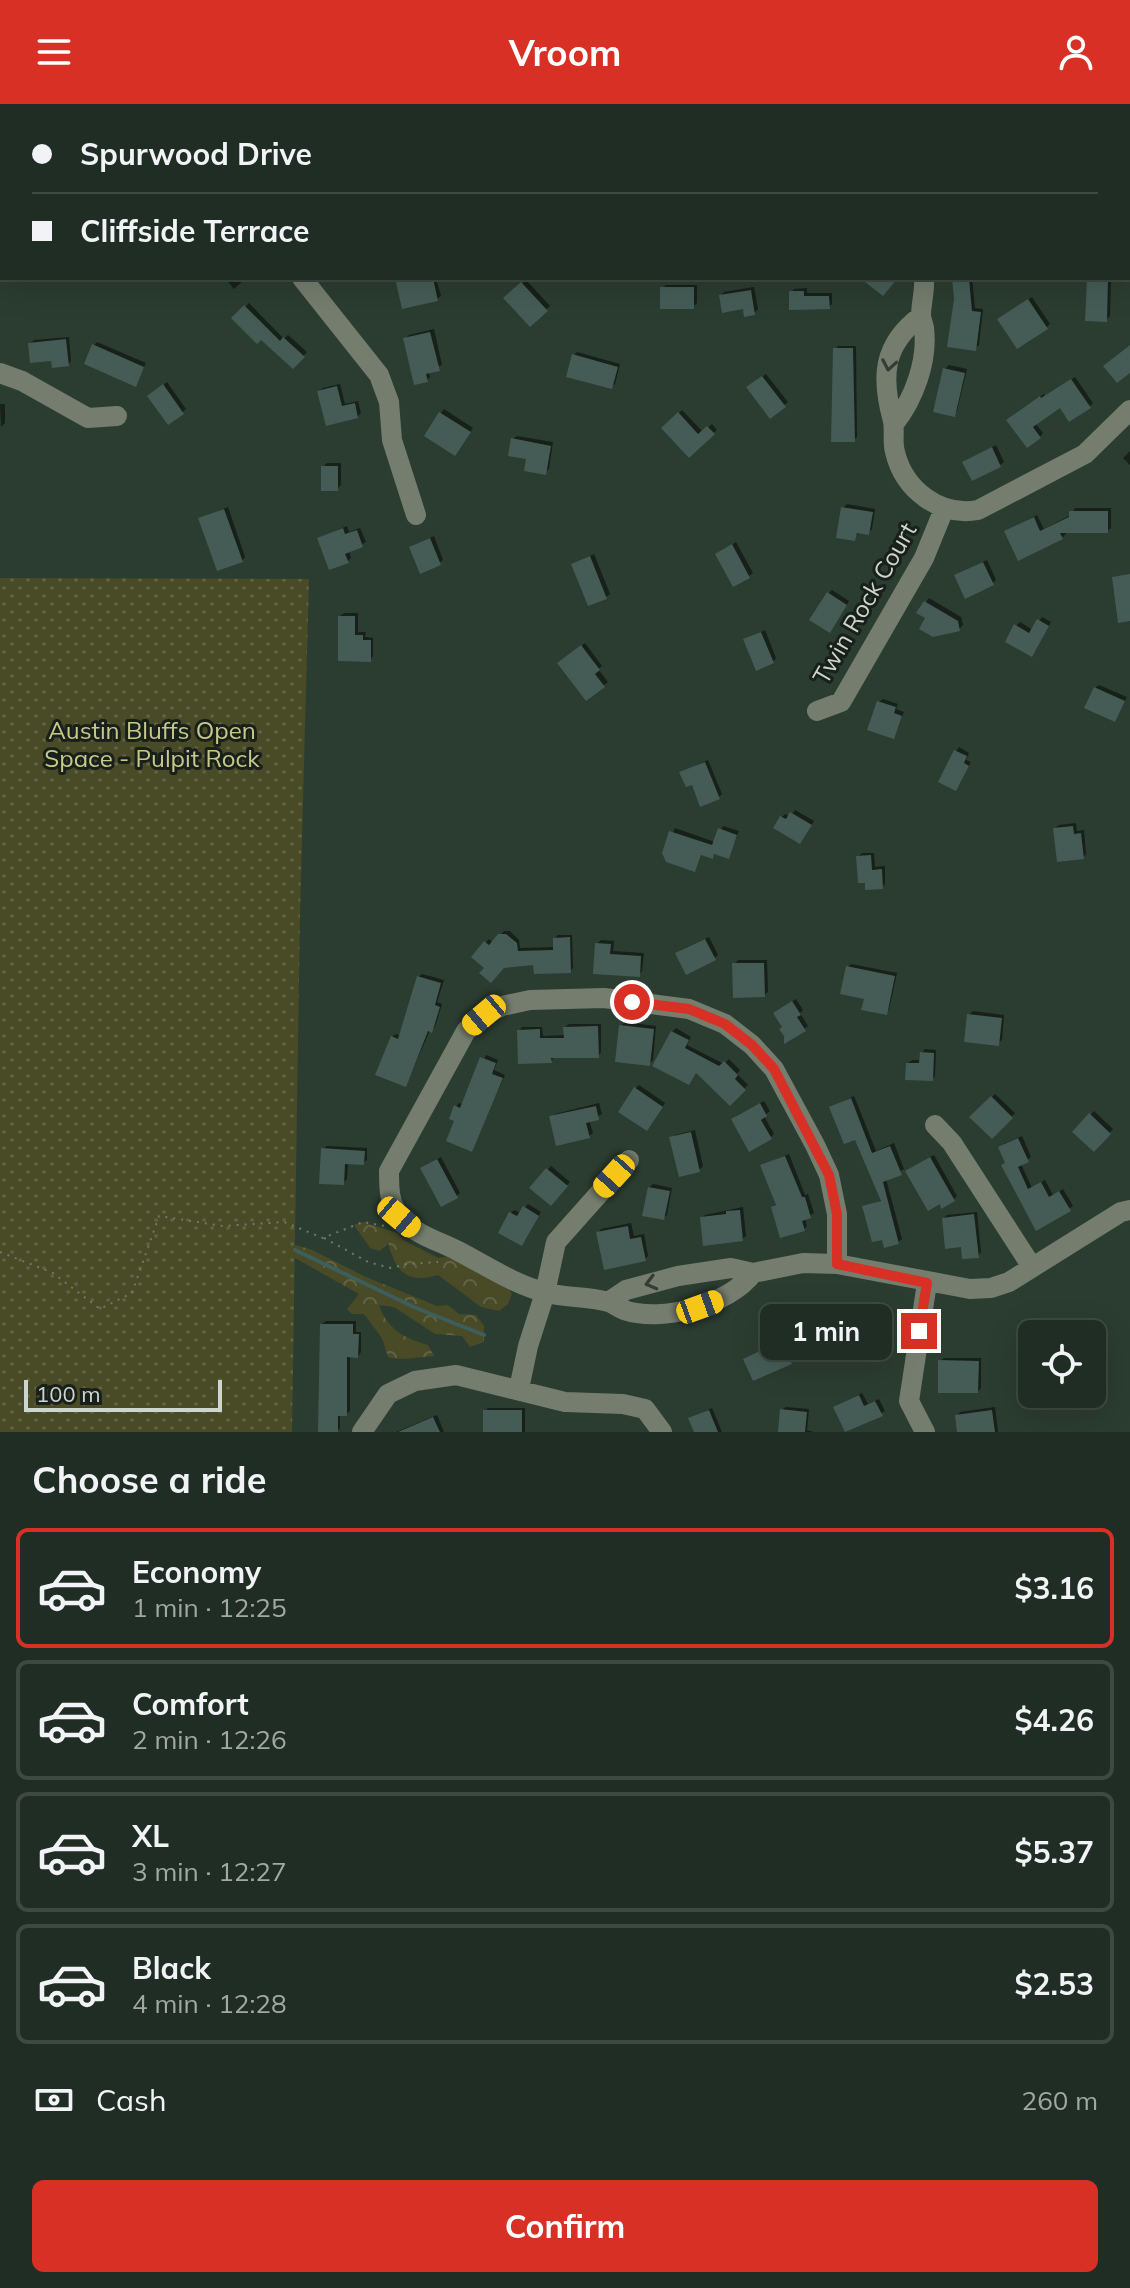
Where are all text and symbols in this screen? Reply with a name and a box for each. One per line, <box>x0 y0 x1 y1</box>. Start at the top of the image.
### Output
icon: menu <box>32 30 76 74</box>
text: Vroom <box>509 30 621 75</box>
icon: person <box>1054 30 1098 74</box>
text: Spurwood Drive <box>80 135 312 173</box>
text: Cliffside Terrace <box>80 212 310 250</box>
one-way arrow <box>881 358 898 372</box>
street label: Twin Rock Court <box>806 517 922 689</box>
park label: Austin Bluffs Open Space - Pulpit Rock <box>44 715 260 773</box>
route start <box>614 984 650 1020</box>
car <box>458 990 510 1040</box>
car <box>589 1150 639 1202</box>
car <box>373 1192 425 1242</box>
one-way arrow <box>645 1274 659 1291</box>
car <box>673 1288 727 1326</box>
callout: 1 min <box>759 1303 891 1359</box>
route end <box>901 1313 937 1349</box>
text: 1 min <box>792 1315 860 1348</box>
map controls <box>1018 1320 1106 1408</box>
button: locate <box>1018 1320 1106 1408</box>
scale bar <box>24 1376 222 1412</box>
text: 100 m <box>36 1380 101 1408</box>
text: Choose a ride <box>32 1457 266 1502</box>
icon: car <box>36 1552 108 1624</box>
text: Economy <box>132 1553 261 1591</box>
text: $3.16 <box>1015 1569 1094 1607</box>
text: 1 min · 12:25 <box>132 1591 287 1624</box>
icon: car <box>36 1684 108 1756</box>
text: Comfort <box>132 1685 249 1723</box>
text: $4.26 <box>1015 1701 1094 1739</box>
text: 2 min · 12:26 <box>132 1723 287 1756</box>
icon: car <box>36 1816 108 1888</box>
text: XL <box>132 1817 169 1855</box>
text: $5.37 <box>1015 1833 1094 1871</box>
text: 3 min · 12:27 <box>132 1855 287 1888</box>
icon: car <box>36 1948 108 2020</box>
text: Black <box>132 1949 211 1987</box>
text: $2.53 <box>1015 1965 1094 2003</box>
text: 4 min · 12:28 <box>132 1987 287 2020</box>
icon: cash <box>32 2078 76 2122</box>
text: Cash <box>96 2081 167 2119</box>
text: 260 m <box>1022 2084 1098 2117</box>
button: Confirm <box>32 2180 1098 2272</box>

